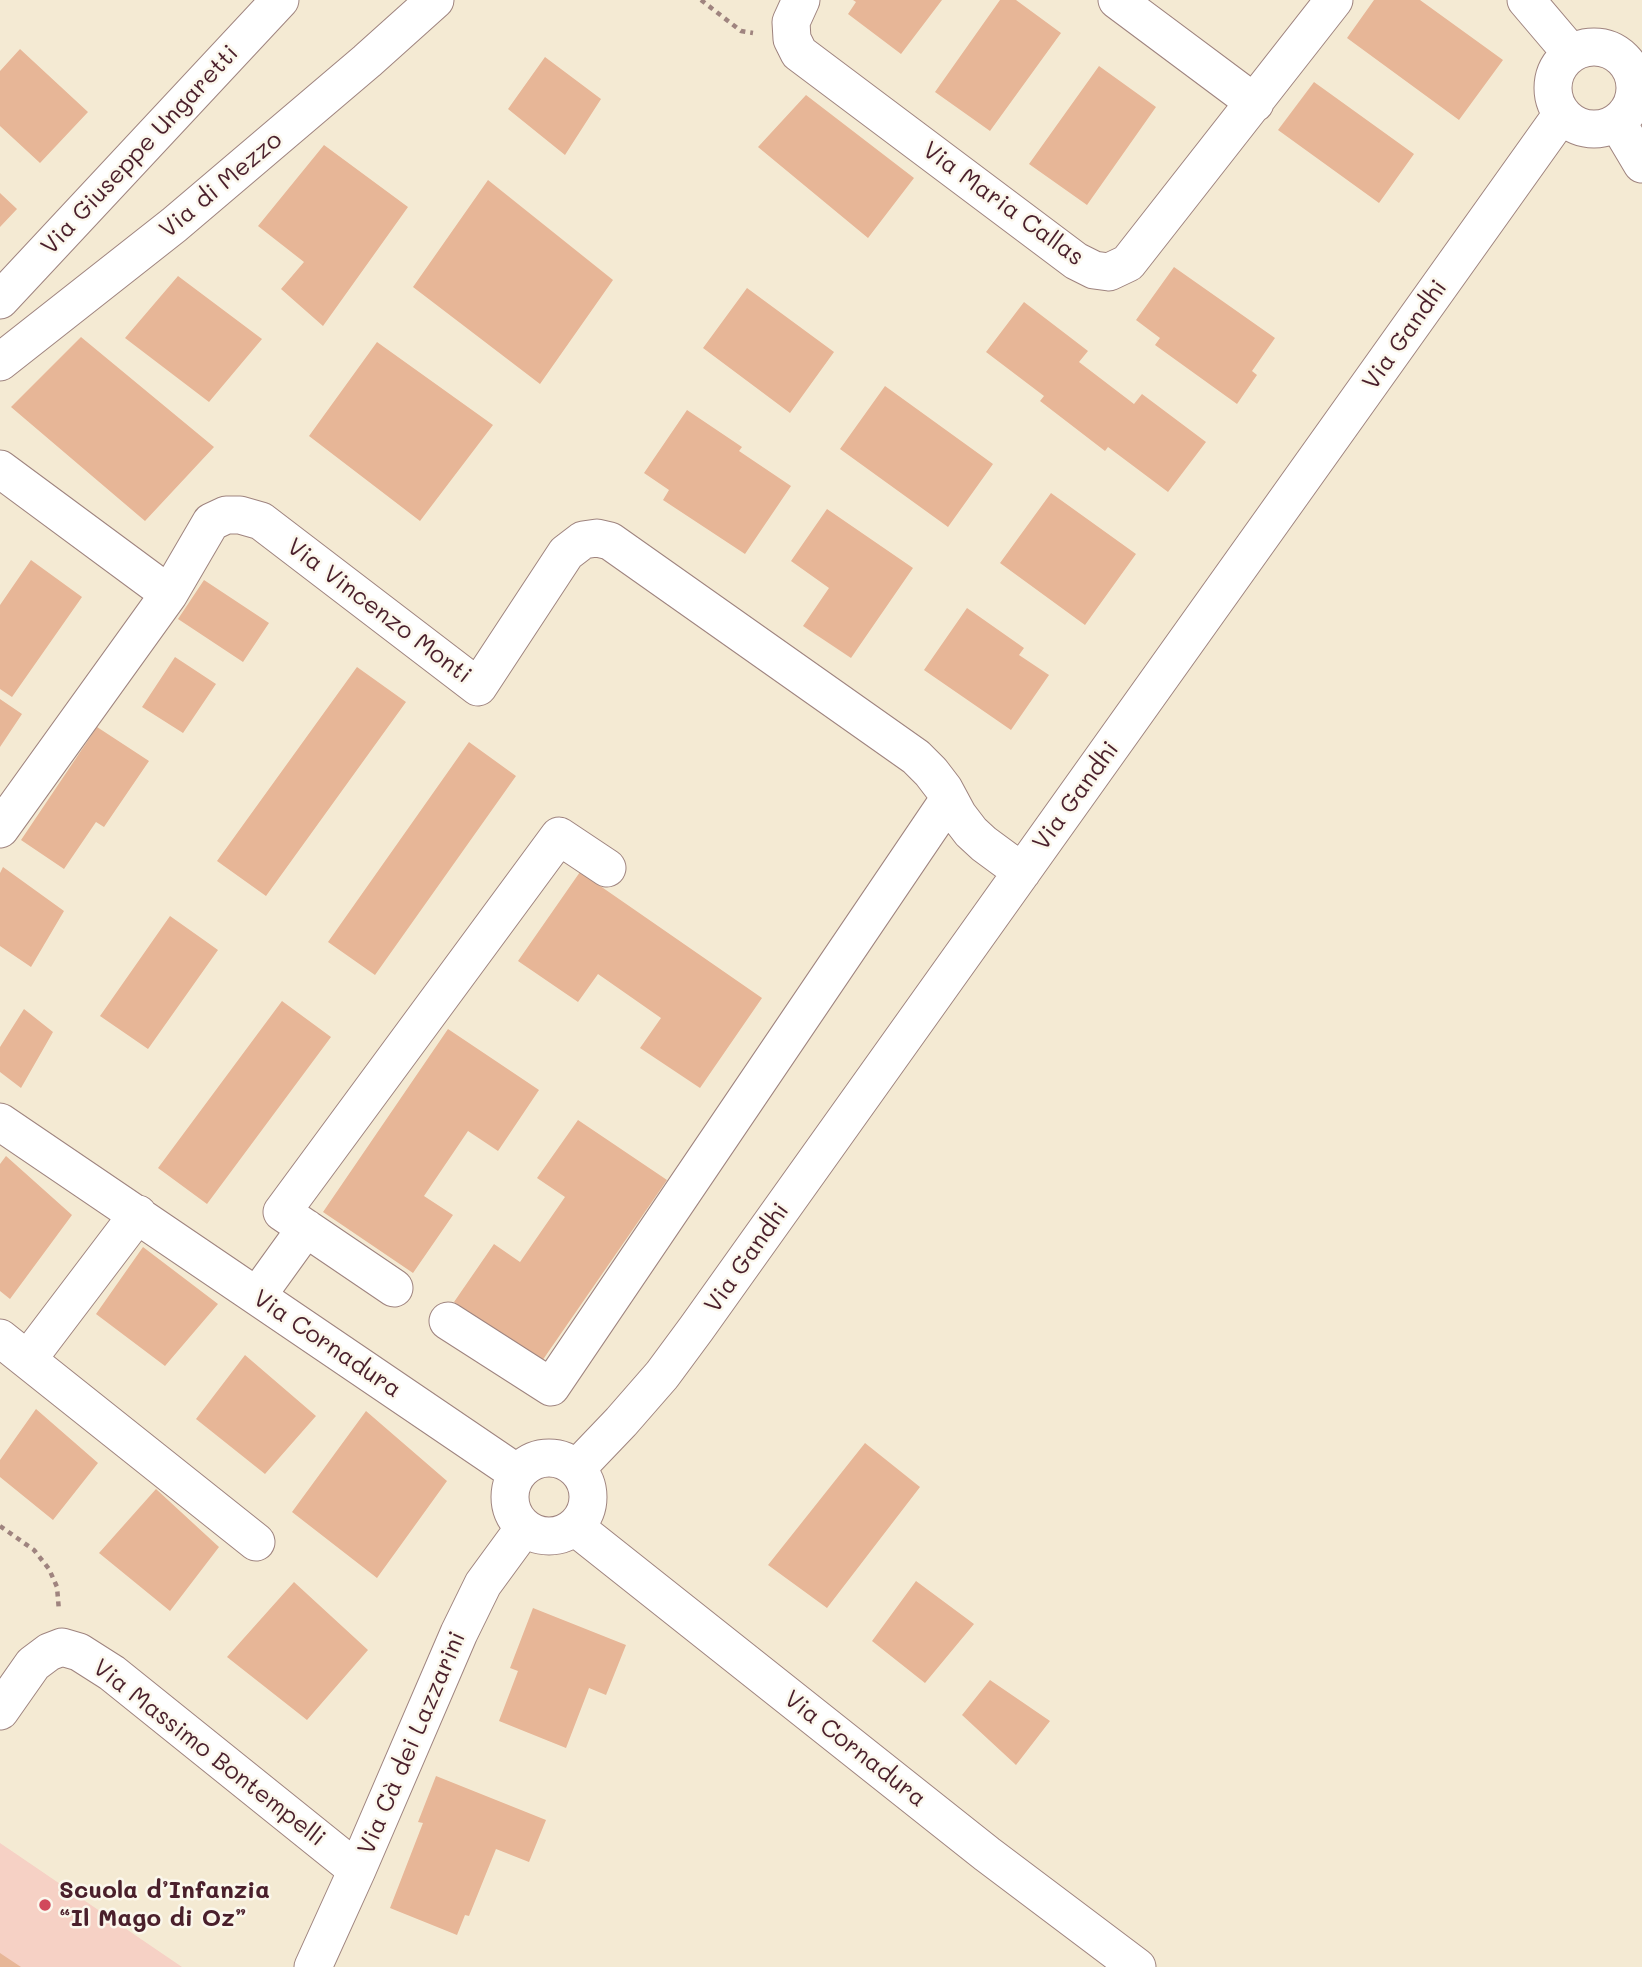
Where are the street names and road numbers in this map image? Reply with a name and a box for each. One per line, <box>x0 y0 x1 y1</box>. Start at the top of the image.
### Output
street label: Via Giuseppe Ungaretti <box>35 39 245 261</box>
street label: Via di Mezzo <box>154 126 288 244</box>
street label: Via Maria Callas <box>917 136 1089 272</box>
street label: Via Gandhi <box>1357 275 1453 395</box>
street label: Via Vincenzo Monti <box>281 532 477 690</box>
street label: Via Gandhi <box>1027 736 1125 856</box>
street label: Via Gandhi <box>699 1198 795 1318</box>
street label: Via Cornadura <box>247 1284 407 1404</box>
street label: Via Cà dei Lazzarini <box>352 1627 472 1859</box>
street label: Via Massimo Bontempelli <box>87 1653 331 1853</box>
street label: Via Cornadura <box>778 1685 932 1813</box>

